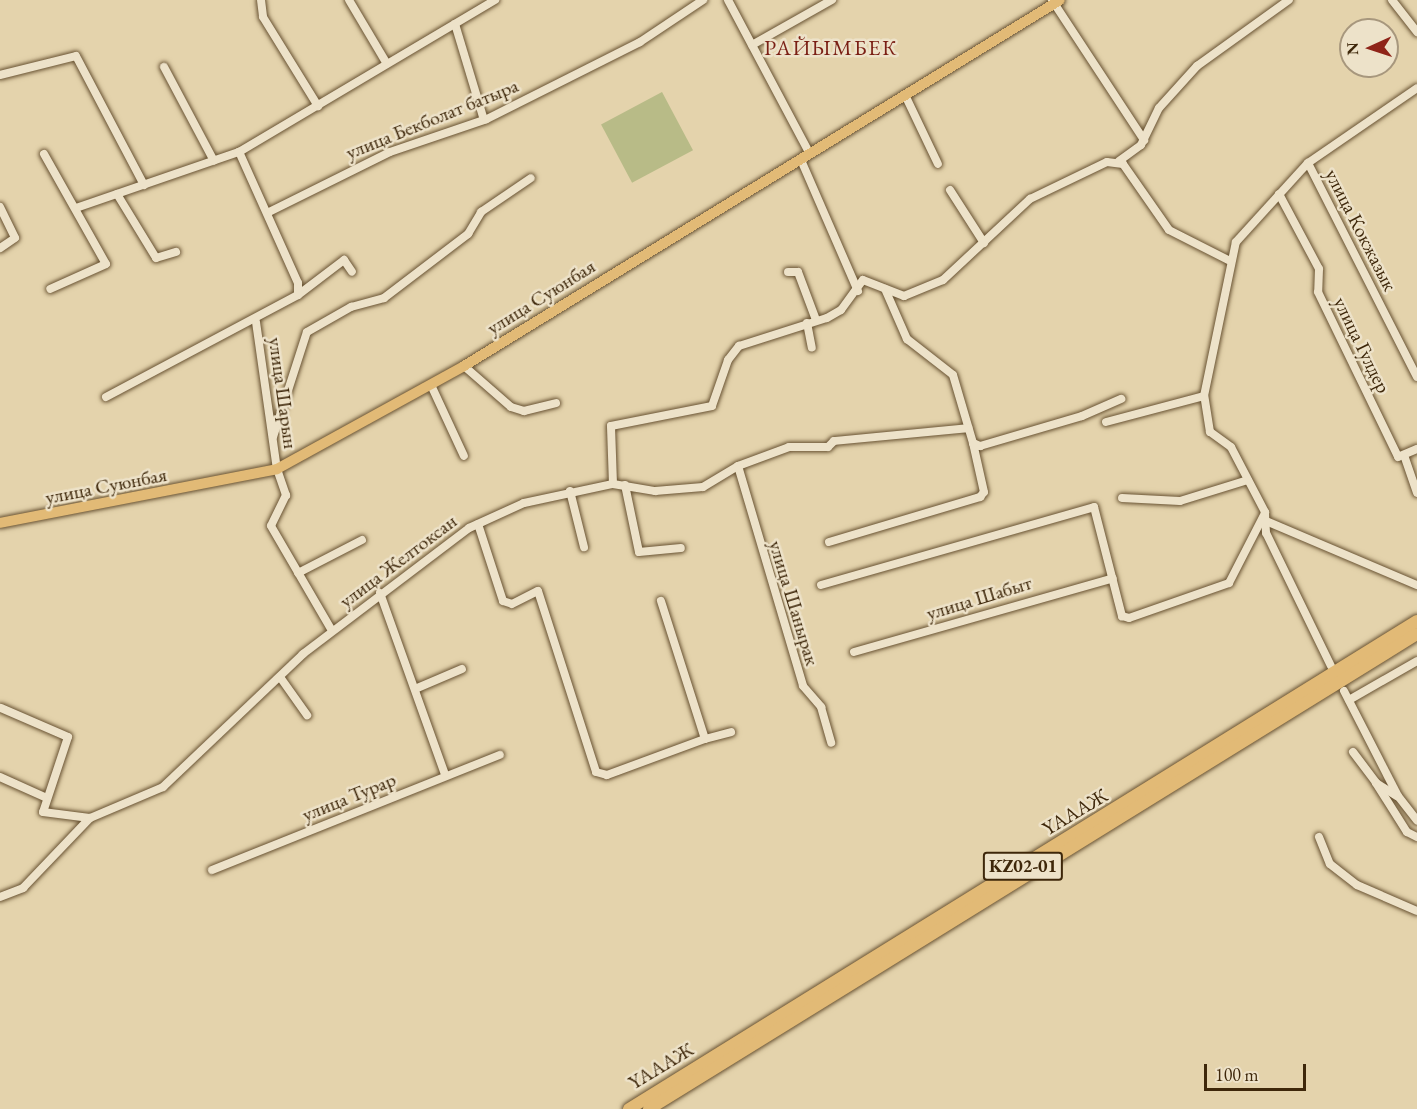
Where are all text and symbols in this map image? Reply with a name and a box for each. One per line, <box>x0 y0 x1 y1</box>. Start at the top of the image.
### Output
north arrow <box>1339 18 1399 78</box>
district label: РАЙЫМБЕК <box>764 35 898 61</box>
text: N <box>1342 42 1363 56</box>
street label: улица Бекболат батыра <box>342 73 522 165</box>
street label: улица Кокжазык <box>1320 165 1402 295</box>
street label: улица Суюнбая <box>482 254 600 340</box>
street label: улица Гулдер <box>1328 293 1396 397</box>
street label: улица Шарын <box>263 336 303 450</box>
street label: улица Суюнбая <box>43 462 169 510</box>
street label: улица Желтоксан <box>335 509 461 613</box>
street label: улица Шанырак <box>764 538 824 668</box>
street label: улица Шабыт <box>923 571 1035 625</box>
street label: улица Турар <box>299 767 399 827</box>
street label: ҮАААЖ <box>1038 783 1112 841</box>
road number: KZ02-01 <box>982 851 1064 881</box>
street label: ҮАААЖ <box>624 1037 698 1095</box>
scale bar <box>1207 1052 1309 1090</box>
text: 100 m <box>1215 1063 1259 1086</box>

